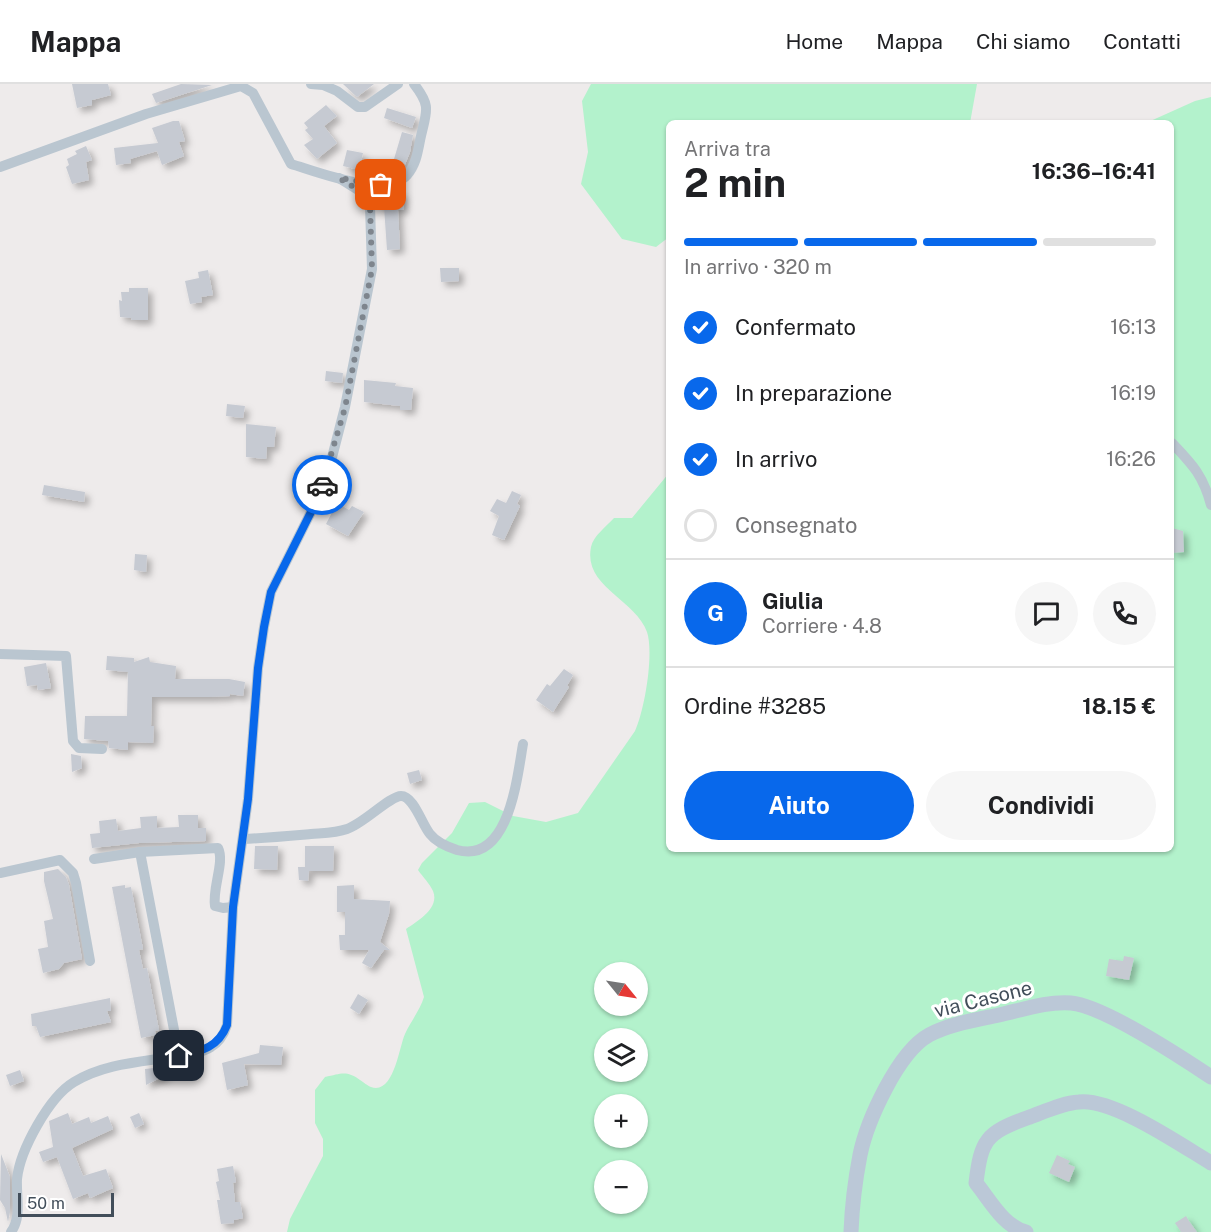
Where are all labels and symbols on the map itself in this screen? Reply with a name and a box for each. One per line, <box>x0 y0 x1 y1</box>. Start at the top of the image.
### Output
pin <box>355 159 406 210</box>
courier <box>292 455 352 515</box>
north arrow <box>594 962 648 1016</box>
street label: via Casone <box>932 975 1034 1023</box>
pin <box>153 1030 204 1081</box>
scale bar <box>18 1190 114 1218</box>

